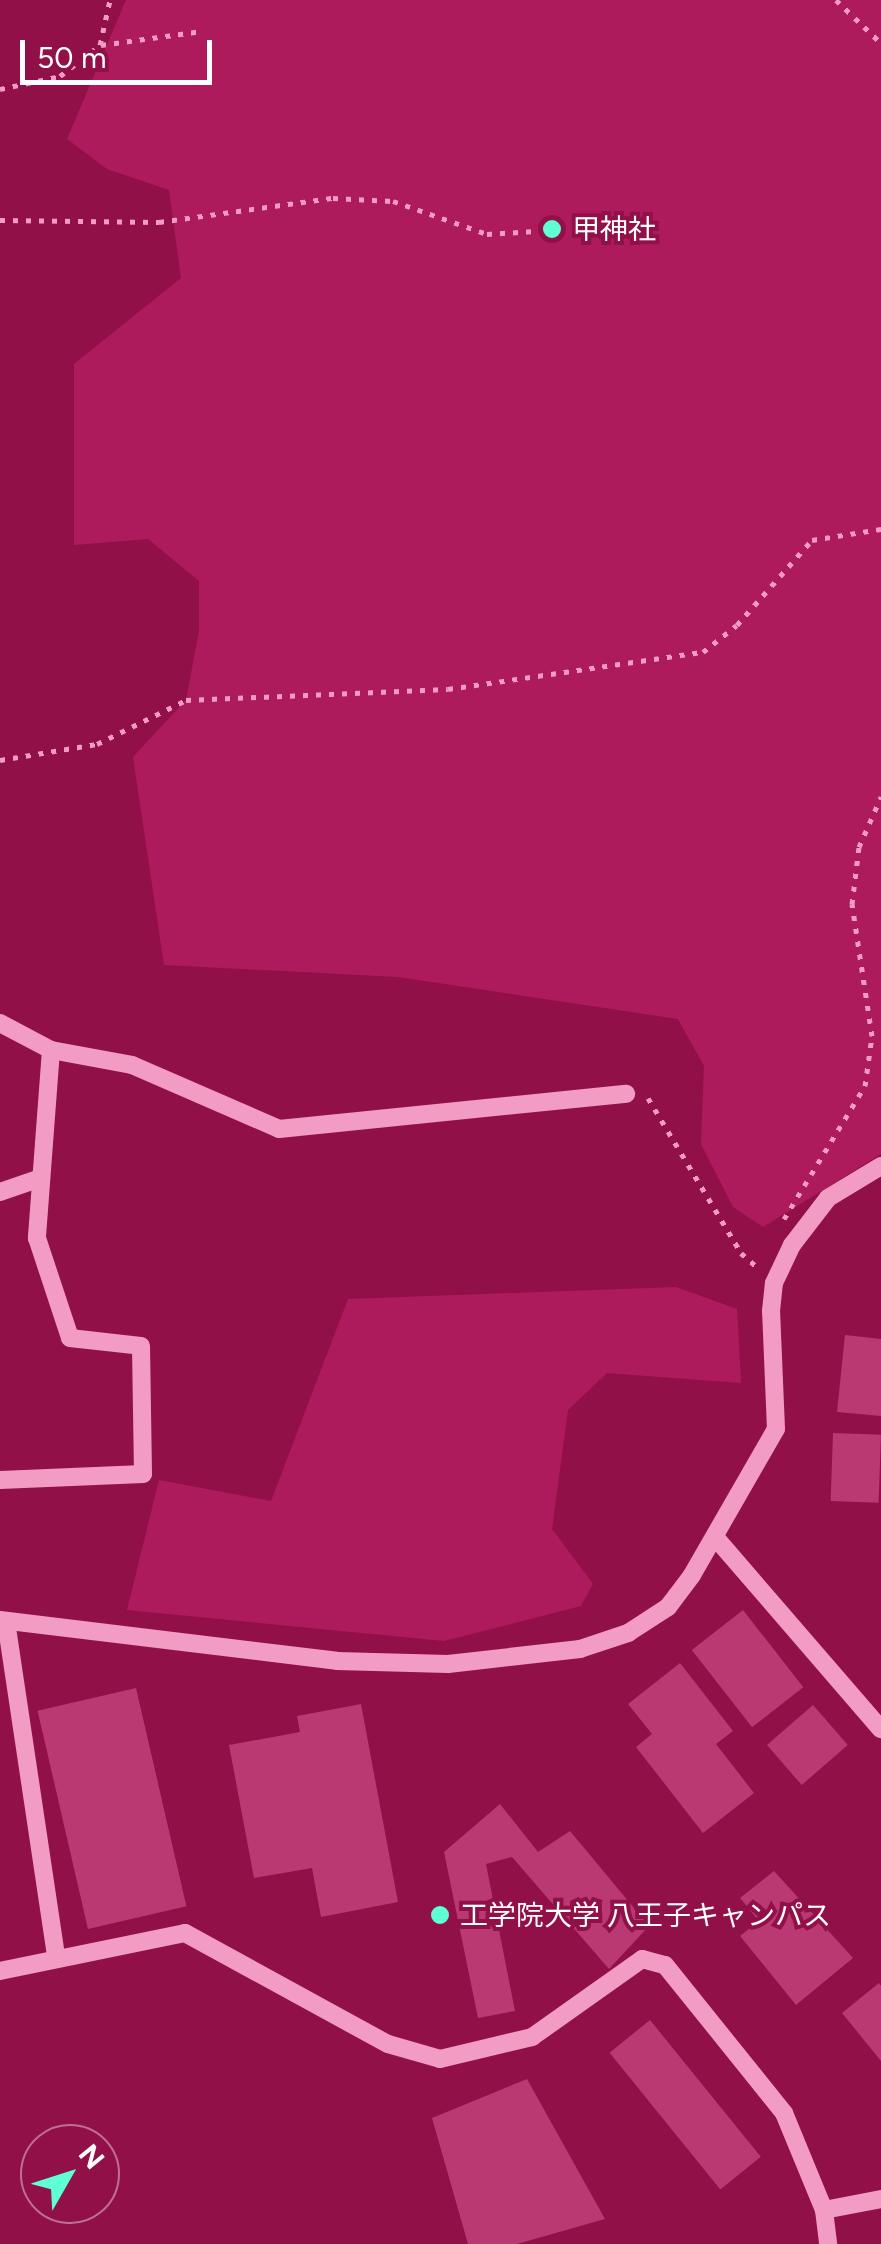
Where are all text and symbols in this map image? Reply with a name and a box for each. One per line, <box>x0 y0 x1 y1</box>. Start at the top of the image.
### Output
scale bar <box>25 20 218 82</box>
text: 50 m <box>37 39 106 76</box>
place label: 甲神社 <box>572 212 656 246</box>
marker: 甲神社 <box>541 218 563 240</box>
place label: 工学院大学 八王子キャンパス <box>460 1898 831 1932</box>
marker: 工学院大学 八王子キャンパス <box>429 1904 451 1926</box>
north arrow <box>20 2124 120 2224</box>
text: N <box>72 2137 112 2175</box>

